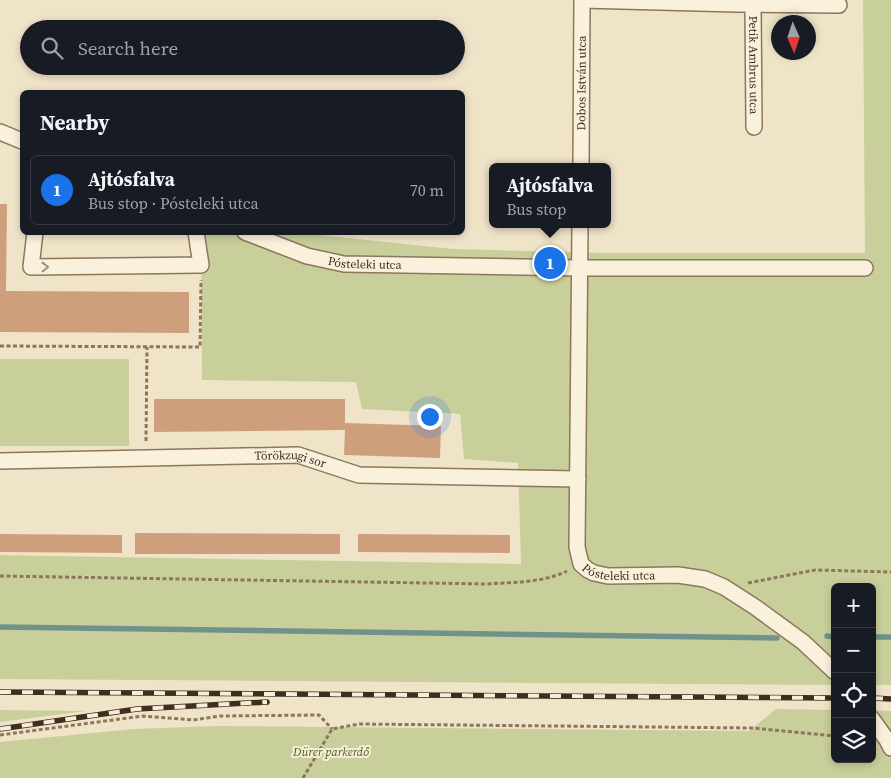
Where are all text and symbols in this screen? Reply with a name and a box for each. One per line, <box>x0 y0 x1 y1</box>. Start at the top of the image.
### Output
north arrow <box>771 15 816 60</box>
street label: Petik Ambrus utca <box>745 16 762 115</box>
search box <box>20 20 465 75</box>
icon: search <box>38 34 66 62</box>
text: Search here <box>78 35 178 61</box>
street label: Dobos István utca <box>573 35 590 131</box>
text: Nearby <box>40 108 110 137</box>
popup <box>489 163 611 228</box>
text: Ajtósfalva <box>88 166 175 192</box>
text: Ajtósfalva <box>507 172 593 198</box>
text: 1 <box>53 179 61 201</box>
text: 70 m <box>410 179 444 201</box>
text: Bus stop · Pósteleki utca <box>88 192 259 214</box>
text: Bus stop <box>507 198 566 220</box>
pin: 1 <box>534 244 566 282</box>
street label: Pósteleki utca <box>326 253 403 273</box>
one-way arrow <box>41 262 49 272</box>
your location <box>417 404 443 430</box>
street label: Törökzugi sor <box>254 447 328 472</box>
street label: Pósteleki utca <box>578 560 656 584</box>
map controls <box>831 583 876 763</box>
button: + <box>831 583 876 628</box>
button: − <box>831 628 876 673</box>
button: locate <box>831 673 876 718</box>
button: layers <box>831 718 876 763</box>
park label: Dürer parkerdő <box>292 744 370 760</box>

